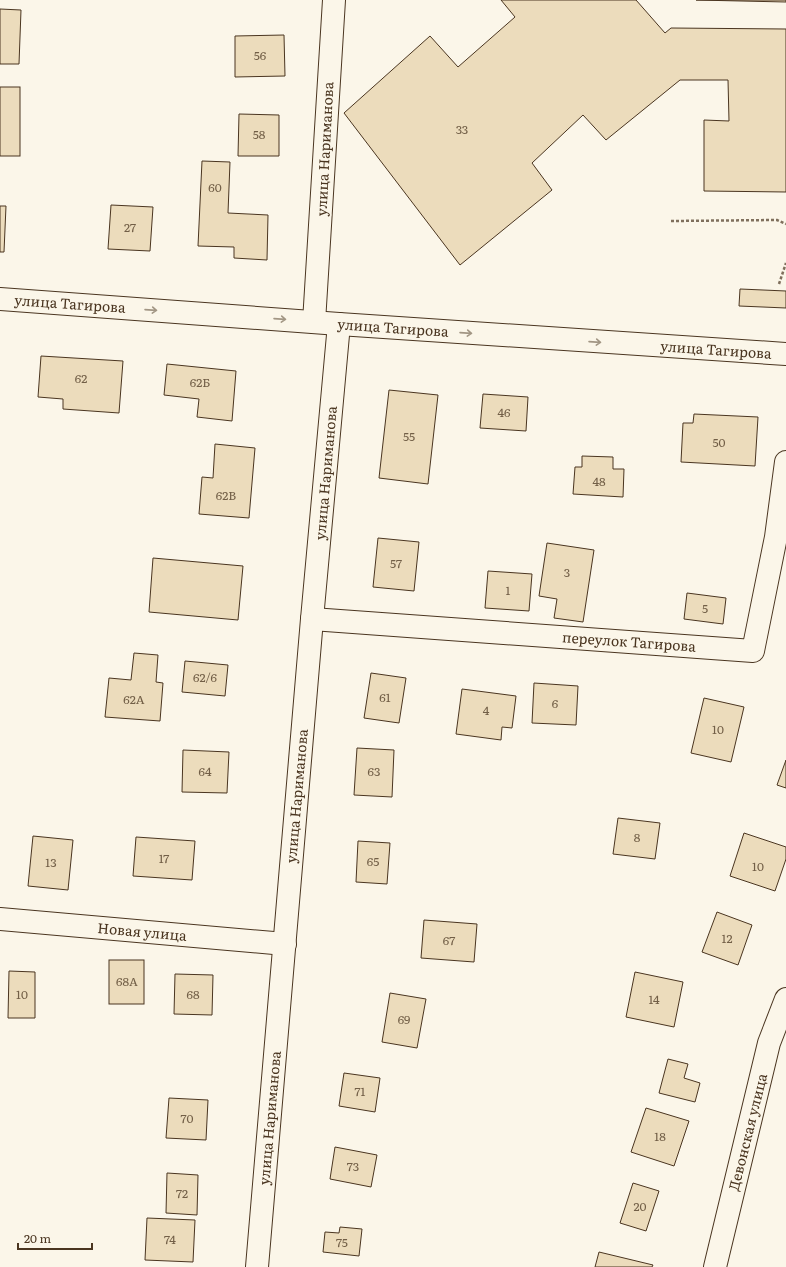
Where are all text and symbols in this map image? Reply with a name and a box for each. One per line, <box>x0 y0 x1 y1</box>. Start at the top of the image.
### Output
house number: 56 <box>254 46 267 64</box>
street label: улица Нариманова <box>310 81 338 217</box>
house number: 33 <box>456 120 468 138</box>
house number: 58 <box>253 125 266 143</box>
house number: 60 <box>208 178 222 196</box>
house number: 27 <box>124 218 136 236</box>
street label: улица Тагирова <box>14 289 127 317</box>
one-way arrow <box>144 306 157 314</box>
street label: улица Тагирова <box>337 313 450 341</box>
one-way arrow <box>273 316 286 323</box>
one-way arrow <box>459 329 472 336</box>
street label: улица Тагирова <box>660 335 773 363</box>
one-way arrow <box>588 338 601 345</box>
house number: 62 <box>75 369 87 387</box>
house number: 62Б <box>190 373 210 391</box>
house number: 46 <box>497 403 511 421</box>
street label: улица Нариманова <box>309 405 341 541</box>
house number: 55 <box>403 427 415 445</box>
house number: 50 <box>712 433 726 451</box>
house number: 48 <box>592 472 606 490</box>
house number: 62В <box>216 486 236 504</box>
house number: 57 <box>390 554 402 572</box>
house number: 3 <box>564 563 570 581</box>
house number: 1 <box>506 581 511 599</box>
house number: 5 <box>702 599 708 617</box>
street label: переулок Тагирова <box>562 626 697 656</box>
house number: 62/6 <box>193 668 218 686</box>
house number: 61 <box>379 688 391 706</box>
house number: 62А <box>123 690 145 708</box>
house number: 6 <box>552 694 559 712</box>
house number: 4 <box>483 701 490 719</box>
house number: 10 <box>712 720 724 738</box>
street label: улица Нариманова <box>280 728 312 864</box>
house number: 64 <box>198 762 212 780</box>
house number: 63 <box>368 762 380 780</box>
house number: 8 <box>634 828 641 846</box>
house number: 17 <box>159 849 169 867</box>
house number: 65 <box>367 852 379 870</box>
house number: 13 <box>45 853 57 871</box>
house number: 10 <box>752 857 764 875</box>
street label: Новая улица <box>97 917 188 945</box>
house number: 12 <box>722 929 732 947</box>
house number: 67 <box>443 931 455 949</box>
house number: 68А <box>116 972 138 990</box>
house number: 10 <box>16 985 28 1003</box>
house number: 68 <box>186 985 200 1003</box>
house number: 14 <box>648 990 660 1008</box>
house number: 69 <box>398 1010 410 1028</box>
street label: улица Нариманова <box>253 1050 285 1186</box>
street label: Девонская улица <box>723 1071 771 1192</box>
house number: 71 <box>355 1082 366 1100</box>
house number: 70 <box>180 1109 194 1127</box>
house number: 18 <box>654 1127 666 1145</box>
house number: 73 <box>347 1157 359 1175</box>
house number: 72 <box>176 1184 188 1202</box>
house number: 20 <box>633 1197 647 1215</box>
scale bar <box>18 1225 92 1251</box>
text: 20 m <box>24 1229 51 1247</box>
house number: 74 <box>164 1230 176 1248</box>
house number: 75 <box>336 1233 348 1251</box>

